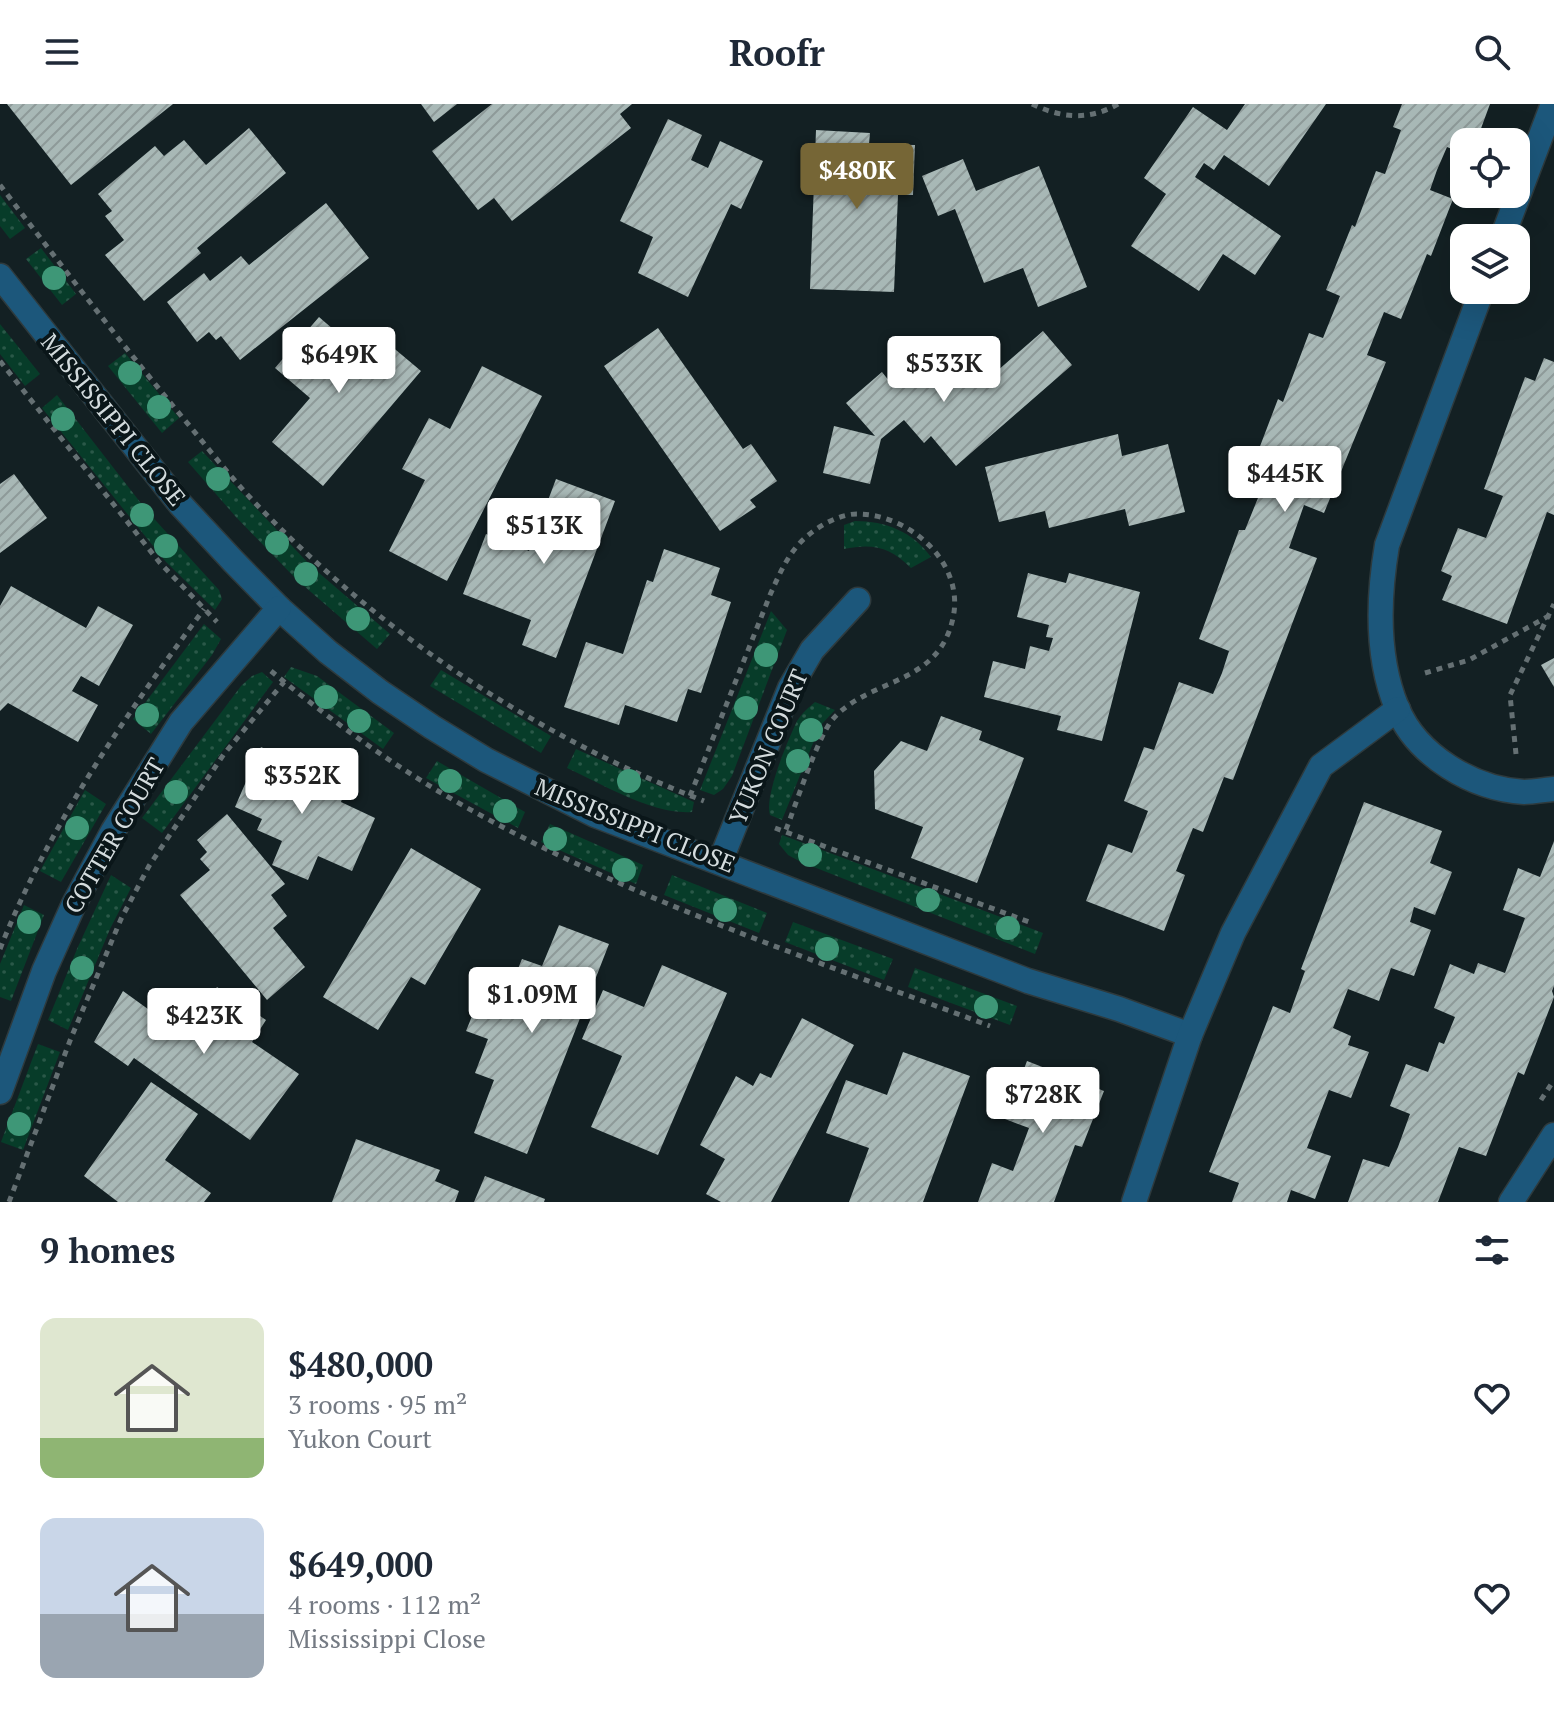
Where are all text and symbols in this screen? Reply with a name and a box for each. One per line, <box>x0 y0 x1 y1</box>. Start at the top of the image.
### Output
text: Roofr <box>729 29 825 76</box>
icon: menu <box>40 30 84 74</box>
icon: search <box>1470 30 1514 74</box>
map controls <box>1450 128 1530 304</box>
button: locate <box>1450 128 1530 208</box>
pin: $480K <box>801 143 913 211</box>
text: $480K <box>818 152 896 186</box>
button: layers <box>1450 224 1530 304</box>
street label: MISSISSIPPI CLOSE <box>34 326 193 512</box>
pin: $649K <box>283 327 395 395</box>
text: $649K <box>300 336 378 370</box>
pin: $533K <box>888 336 1000 404</box>
text: $533K <box>905 345 983 379</box>
pin: $445K <box>1229 446 1341 514</box>
text: $445K <box>1246 455 1324 489</box>
pin: $513K <box>488 498 600 566</box>
text: $513K <box>505 507 583 541</box>
street label: YUKON COURT <box>721 664 815 829</box>
pin: $352K <box>246 748 358 816</box>
street label: COTTER COURT <box>57 752 172 919</box>
text: $352K <box>263 757 341 791</box>
street label: MISSISSIPPI CLOSE <box>531 770 740 880</box>
pin: $1.09M <box>467 967 597 1035</box>
text: $1.09M <box>487 976 577 1010</box>
pin: $423K <box>148 988 260 1056</box>
text: $423K <box>165 997 243 1031</box>
pin: $728K <box>987 1067 1099 1135</box>
text: $728K <box>1004 1076 1082 1110</box>
text: 9 homes <box>40 1228 175 1273</box>
icon: filters <box>1470 1228 1514 1272</box>
text: $480,000 <box>288 1342 433 1387</box>
icon: home <box>104 1350 200 1446</box>
icon: heart <box>1470 1376 1514 1420</box>
text: 3 rooms · 95 m² <box>288 1387 467 1421</box>
text: Yukon Court <box>288 1421 432 1455</box>
text: $649,000 <box>288 1542 433 1587</box>
icon: home <box>104 1550 200 1646</box>
icon: heart <box>1470 1576 1514 1620</box>
text: 4 rooms · 112 m² <box>288 1587 481 1621</box>
text: Mississippi Close <box>288 1621 486 1655</box>

